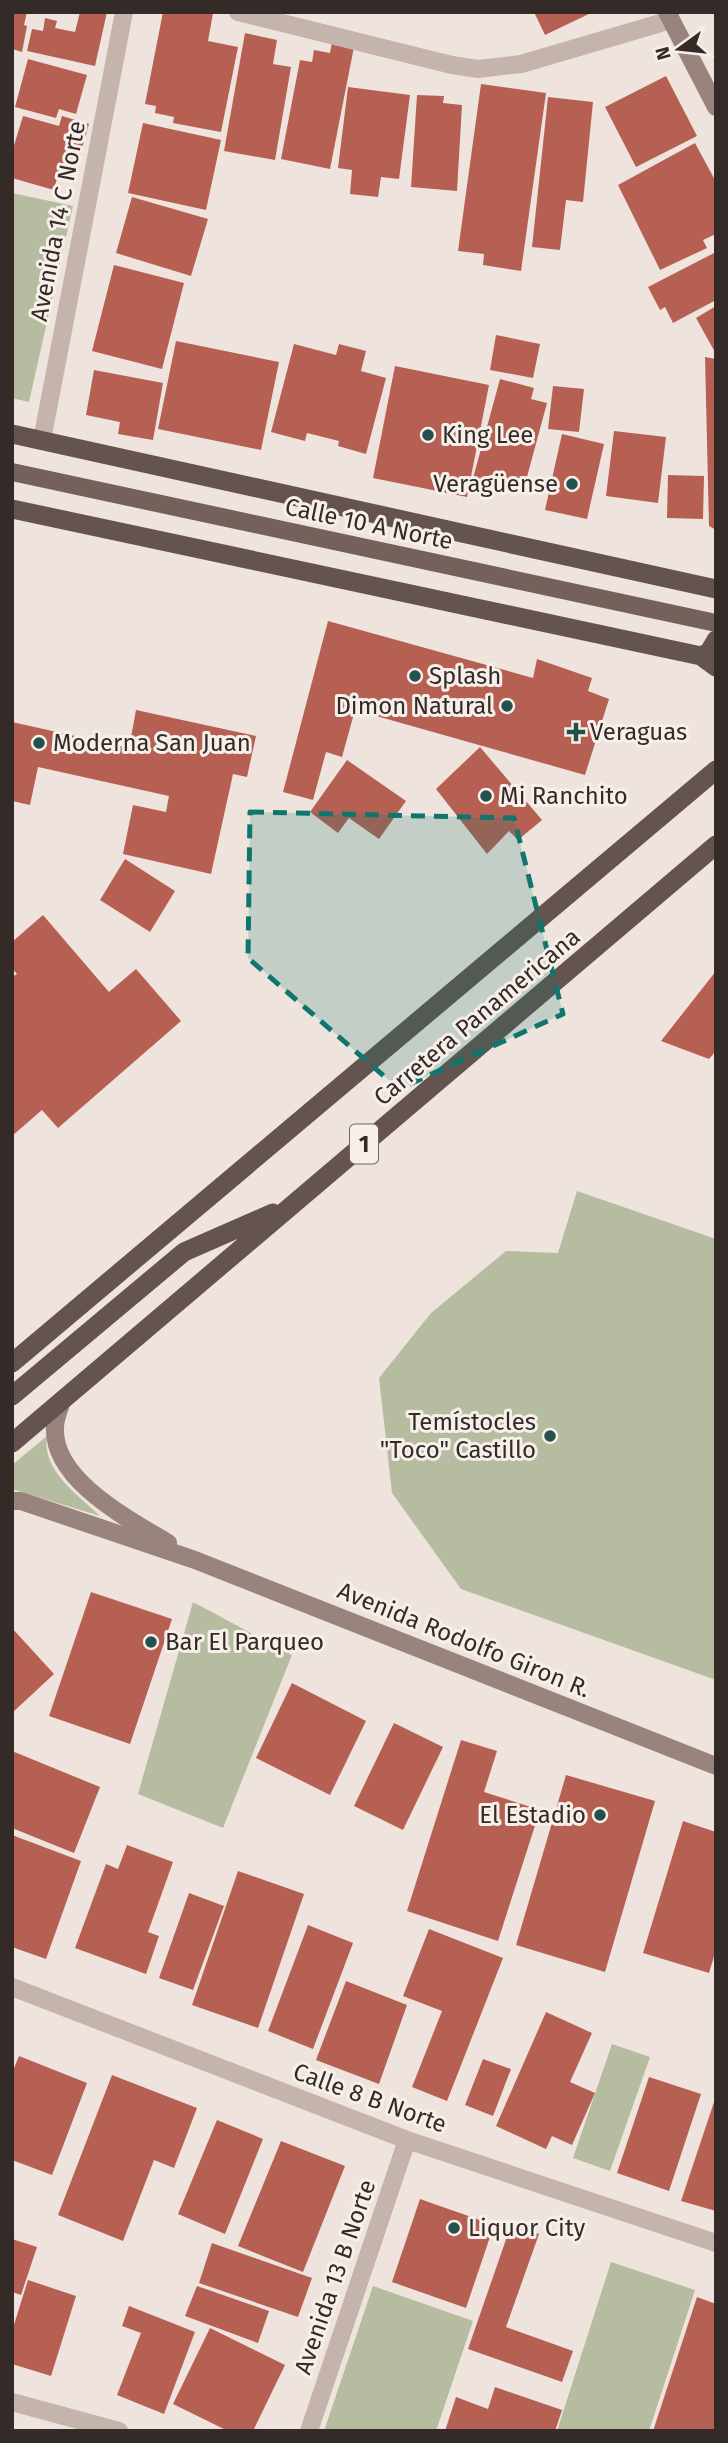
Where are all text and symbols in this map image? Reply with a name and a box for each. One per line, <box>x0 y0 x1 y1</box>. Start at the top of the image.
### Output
north arrow <box>644 14 714 84</box>
text: N <box>650 44 676 62</box>
street label: Avenida 14 C Norte <box>25 118 91 324</box>
place label: King Lee <box>442 421 533 449</box>
marker: King Lee <box>420 427 436 443</box>
place label: Veragüense <box>433 470 558 498</box>
marker: Veragüense <box>564 476 580 492</box>
street label: Calle 10 A Norte <box>283 493 455 555</box>
place label: Splash <box>429 662 501 690</box>
marker: Splash <box>407 668 423 684</box>
place label: Dimon Natural <box>335 692 493 720</box>
marker: Dimon Natural <box>499 698 515 714</box>
place label: Veraguas <box>590 718 687 746</box>
marker: Veraguas <box>568 724 584 740</box>
place label: Moderna San Juan <box>53 729 251 757</box>
marker: Moderna San Juan <box>31 735 47 751</box>
place label: Mi Ranchito <box>500 782 628 810</box>
marker: Mi Ranchito <box>478 788 494 804</box>
street label: Carretera Panamericana <box>368 923 586 1111</box>
road number: 1 <box>350 1124 378 1163</box>
place label: Temístocles "Toco" Castillo <box>380 1408 536 1464</box>
marker: Temístocles "Toco" Castillo <box>542 1428 558 1444</box>
street label: Avenida Rodolfo Giron R. <box>334 1576 594 1704</box>
place label: Bar El Parqueo <box>165 1628 324 1656</box>
marker: Bar El Parqueo <box>143 1634 159 1650</box>
place label: El Estadio <box>479 1801 586 1829</box>
marker: El Estadio <box>592 1807 608 1823</box>
street label: Calle 8 B Norte <box>290 2057 450 2139</box>
street label: Avenida 13 B Norte <box>289 2176 381 2378</box>
place label: Liquor City <box>468 2214 585 2242</box>
marker: Liquor City <box>446 2220 462 2236</box>

